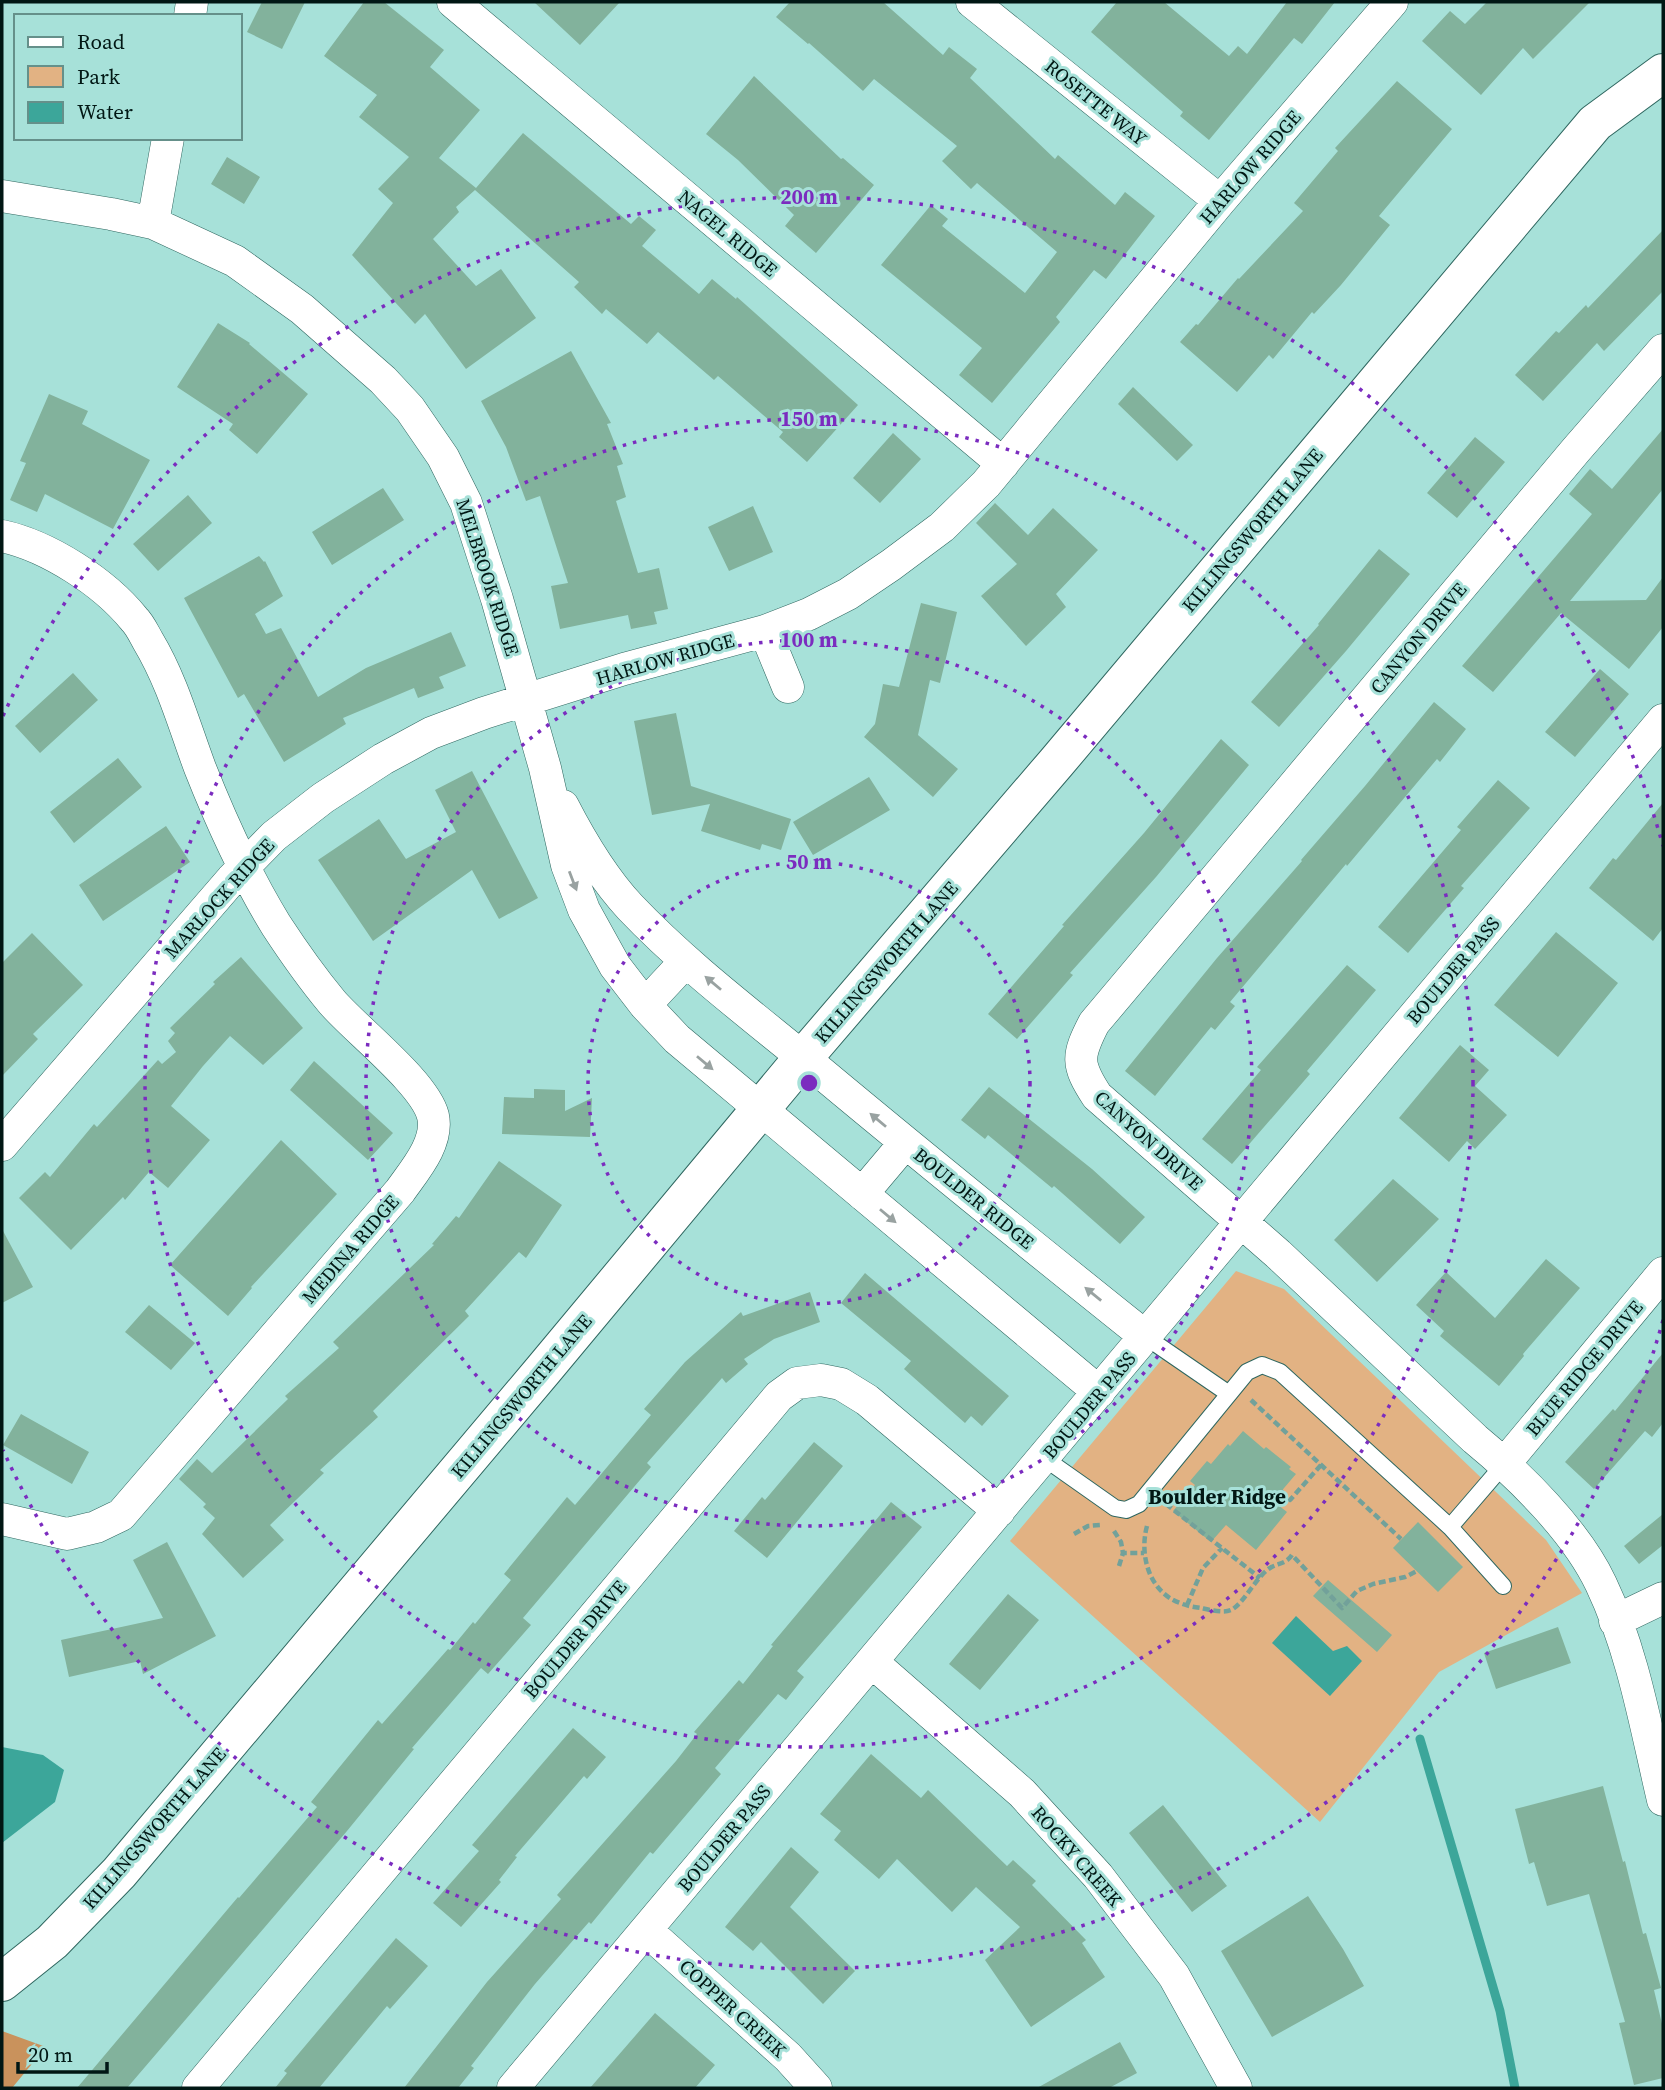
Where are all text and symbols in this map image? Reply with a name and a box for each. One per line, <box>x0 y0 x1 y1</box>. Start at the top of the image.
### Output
legend <box>14 14 242 140</box>
text: Road <box>77 27 125 56</box>
street label: ROSETTE WAY <box>1040 53 1152 151</box>
text: Park <box>77 62 121 91</box>
text: Water <box>77 97 133 126</box>
street label: HARLOW RIDGE <box>1193 105 1307 229</box>
text: 200 m <box>780 182 838 211</box>
street label: NAGEL RIDGE <box>673 184 783 282</box>
text: 150 m <box>780 404 838 433</box>
street label: KILLINGSWORTH LANE <box>1176 443 1328 617</box>
street label: MELBROOK RIDGE <box>450 495 526 659</box>
street label: CANYON DRIVE <box>1364 577 1472 699</box>
text: 100 m <box>780 625 838 654</box>
street label: HARLOW RIDGE <box>593 627 737 691</box>
street label: MARLOCK RIDGE <box>158 832 280 964</box>
text: 50 m <box>786 847 832 876</box>
one-way arrow <box>568 871 579 892</box>
street label: KILLINGSWORTH LANE <box>808 876 964 1048</box>
street label: BOULDER PASS <box>1401 911 1505 1029</box>
one-way arrow <box>704 976 722 991</box>
one-way arrow <box>696 1055 714 1071</box>
centre of rings <box>797 1071 821 1095</box>
street label: CANYON DRIVE <box>1089 1084 1209 1196</box>
one-way arrow <box>869 1113 886 1128</box>
street label: BOULDER RIDGE <box>908 1141 1040 1255</box>
street label: MEDINA RIDGE <box>296 1189 404 1309</box>
one-way arrow <box>879 1208 897 1224</box>
one-way arrow <box>1084 1287 1102 1302</box>
street label: BLUE RIDGE DRIVE <box>1520 1295 1648 1441</box>
street label: KILLINGSWORTH LANE <box>445 1309 597 1483</box>
street label: BOULDER PASS <box>1037 1346 1141 1464</box>
district label: Boulder Ridge <box>1148 1482 1286 1511</box>
street label: BOULDER DRIVE <box>518 1574 632 1704</box>
street label: KILLINGSWORTH LANE <box>76 1742 232 1914</box>
street label: BOULDER PASS <box>672 1779 776 1897</box>
street label: ROCKY CREEK <box>1026 1800 1128 1912</box>
street label: COPPER CREEK <box>674 1953 792 2063</box>
scale bar <box>18 2030 107 2074</box>
text: 20 m <box>28 2040 73 2069</box>

